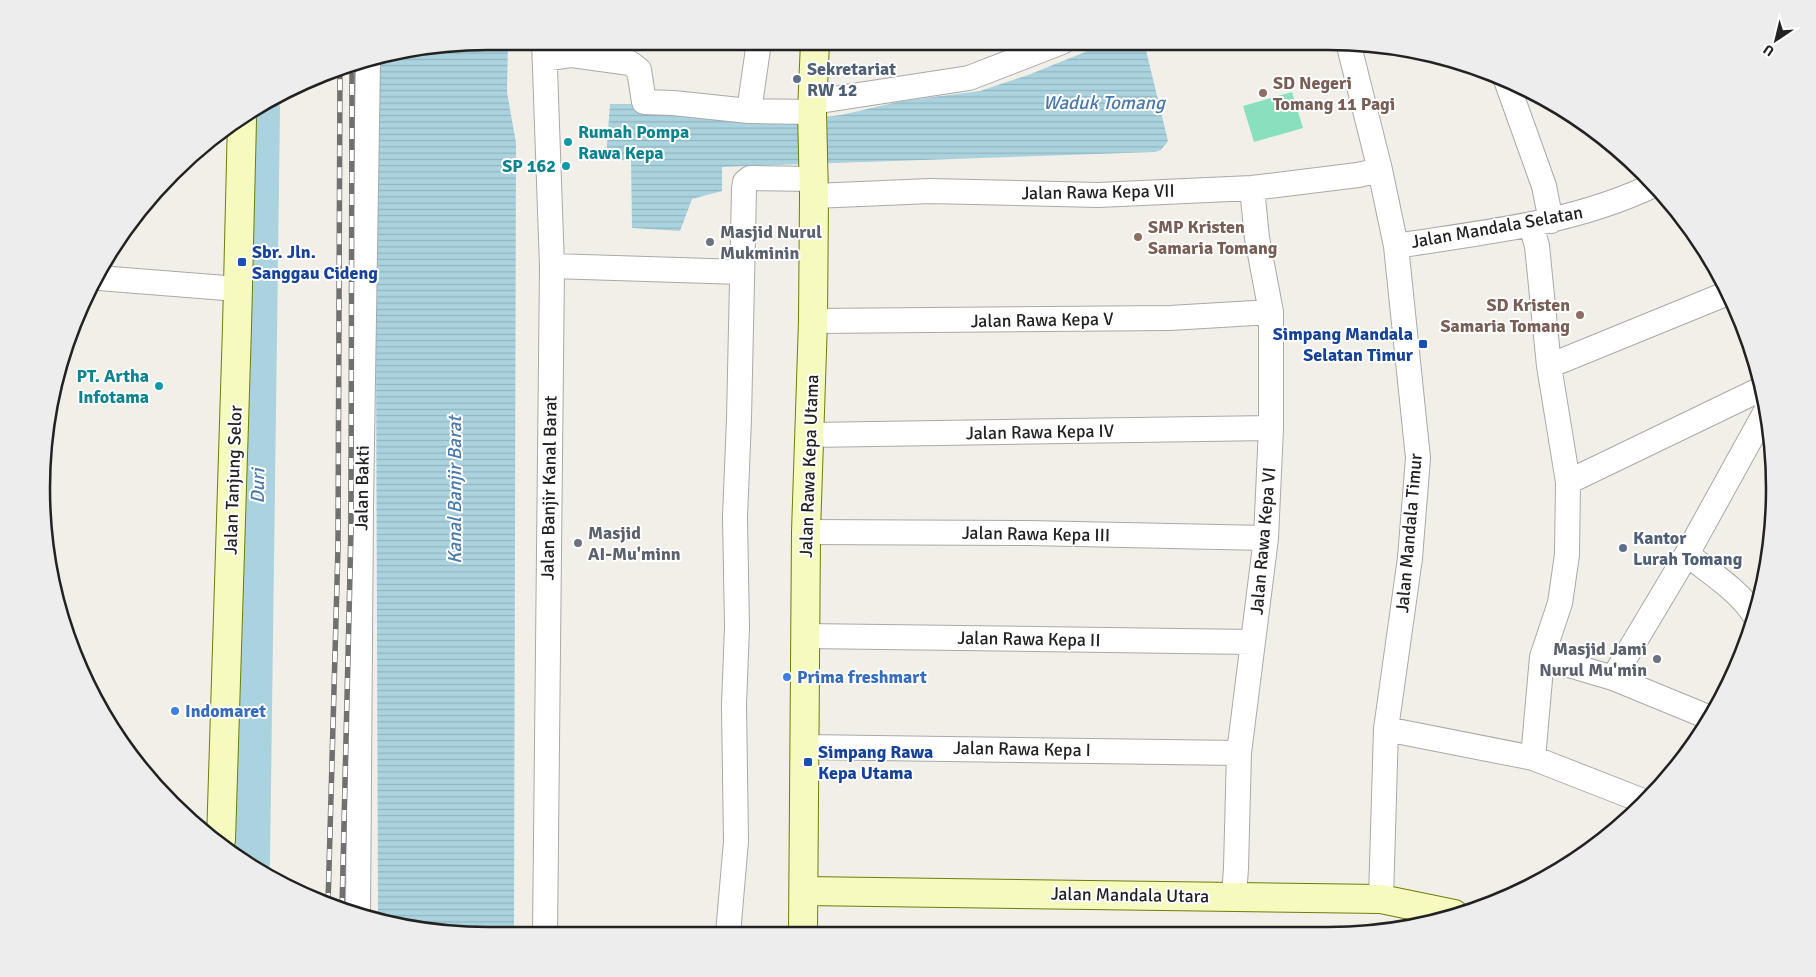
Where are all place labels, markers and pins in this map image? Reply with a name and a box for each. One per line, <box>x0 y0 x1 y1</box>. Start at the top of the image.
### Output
place label: Sekretariat RW 12 <box>807 58 896 101</box>
place label: SD Negeri Tomang 11 Pagi <box>1273 72 1395 115</box>
marker: Sekretariat RW 12 <box>791 73 803 85</box>
marker: SD Negeri Tomang 11 Pagi <box>1257 87 1269 99</box>
place label: Rumah Pompa Rawa Kepa <box>578 121 689 164</box>
marker: Rumah Pompa Rawa Kepa <box>562 136 574 148</box>
place label: SP 162 <box>502 155 556 177</box>
marker: SP 162 <box>560 160 572 172</box>
place label: SMP Kristen Samaria Tomang <box>1148 216 1278 259</box>
place label: Masjid Nurul Mukminin <box>720 221 822 264</box>
marker: SMP Kristen Samaria Tomang <box>1132 231 1144 243</box>
marker: Masjid Nurul Mukminin <box>704 236 716 248</box>
place label: Sbr. Jln. Sanggau Cideng <box>252 241 378 284</box>
marker: Sbr. Jln. Sanggau Cideng <box>236 256 248 268</box>
place label: SD Kristen Samaria Tomang <box>1441 294 1570 337</box>
marker: SD Kristen Samaria Tomang <box>1574 309 1586 321</box>
place label: Simpang Mandala Selatan Timur <box>1273 323 1414 366</box>
marker: Simpang Mandala Selatan Timur <box>1417 338 1429 350</box>
place label: PT. Artha Infotama <box>76 365 149 408</box>
marker: PT. Artha Infotama <box>153 380 165 392</box>
place label: Masjid AI-Mu'minn <box>588 522 681 565</box>
place label: Kantor Lurah Tomang <box>1633 527 1743 570</box>
marker: Masjid AI-Mu'minn <box>572 537 584 549</box>
marker: Kantor Lurah Tomang <box>1617 542 1629 554</box>
place label: Masjid Jami Nurul Mu'min <box>1539 638 1647 681</box>
marker: Masjid Jami Nurul Mu'min <box>1651 653 1663 665</box>
place label: Prima freshmart <box>797 666 927 688</box>
marker: Prima freshmart <box>781 671 793 683</box>
place label: Indomaret <box>185 700 266 722</box>
marker: Indomaret <box>169 705 181 717</box>
place label: Simpang Rawa Kepa Utama <box>818 741 933 784</box>
marker: Simpang Rawa Kepa Utama <box>802 756 814 768</box>

